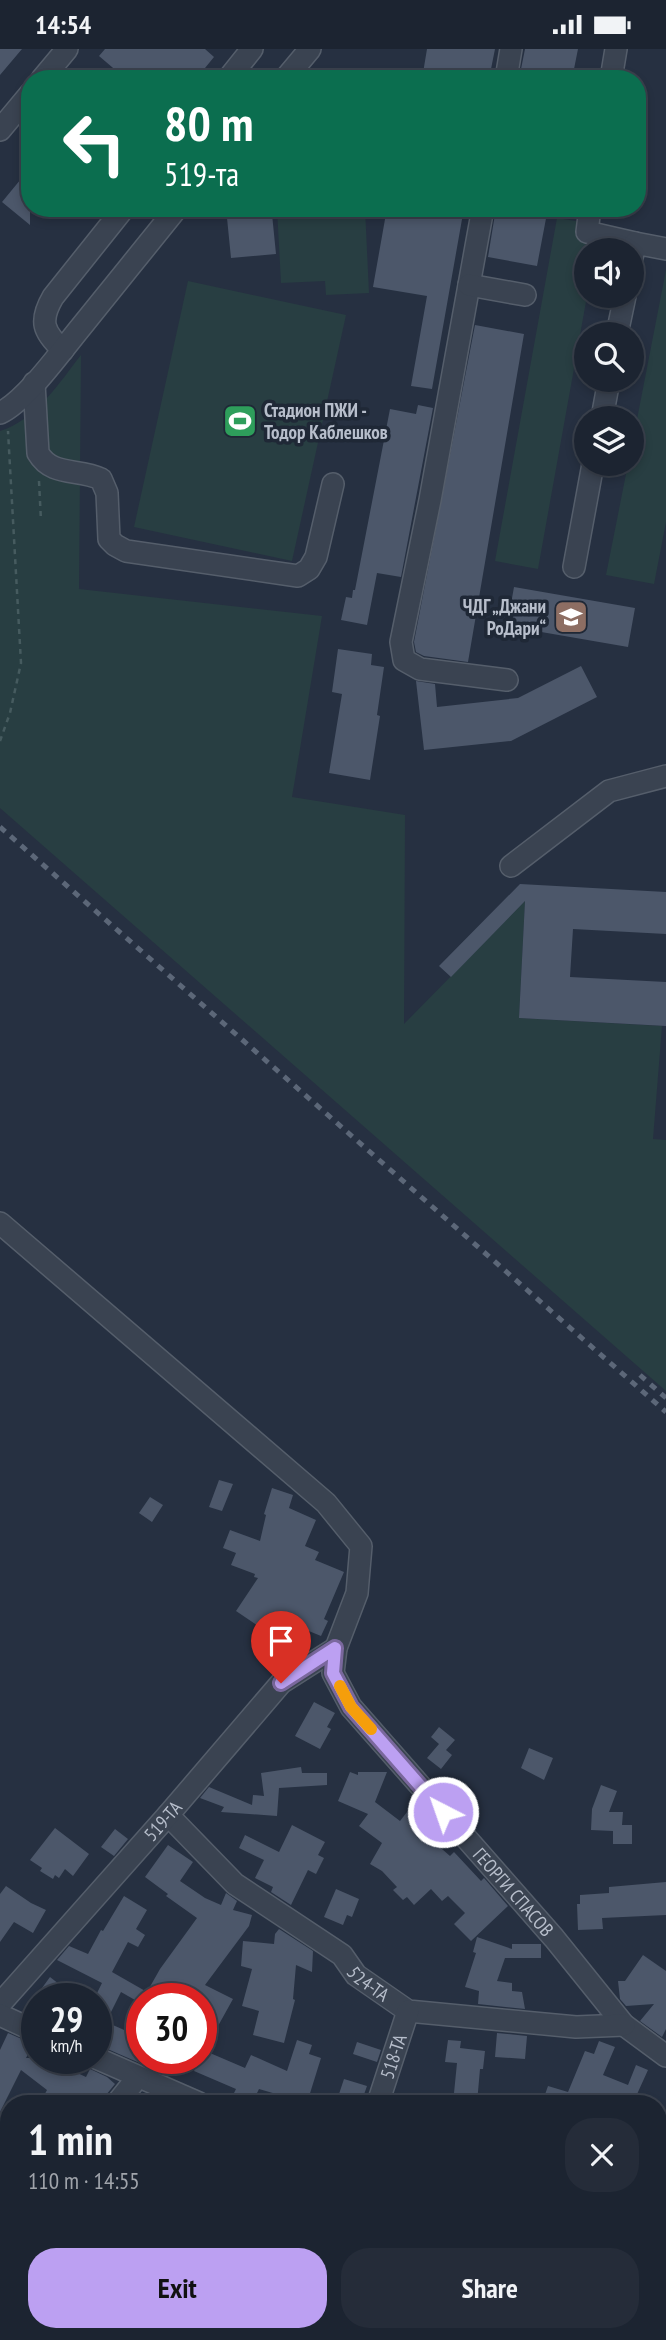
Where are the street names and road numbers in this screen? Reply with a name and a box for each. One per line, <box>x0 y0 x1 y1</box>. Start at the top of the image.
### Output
street label: 519-ТА <box>139 1796 187 1846</box>
street label: ГЕОРГИ СПАСОВ <box>468 1843 559 1941</box>
street label: 524-ТА <box>342 1962 394 2006</box>
street label: 518-ТА <box>375 2031 412 2082</box>

